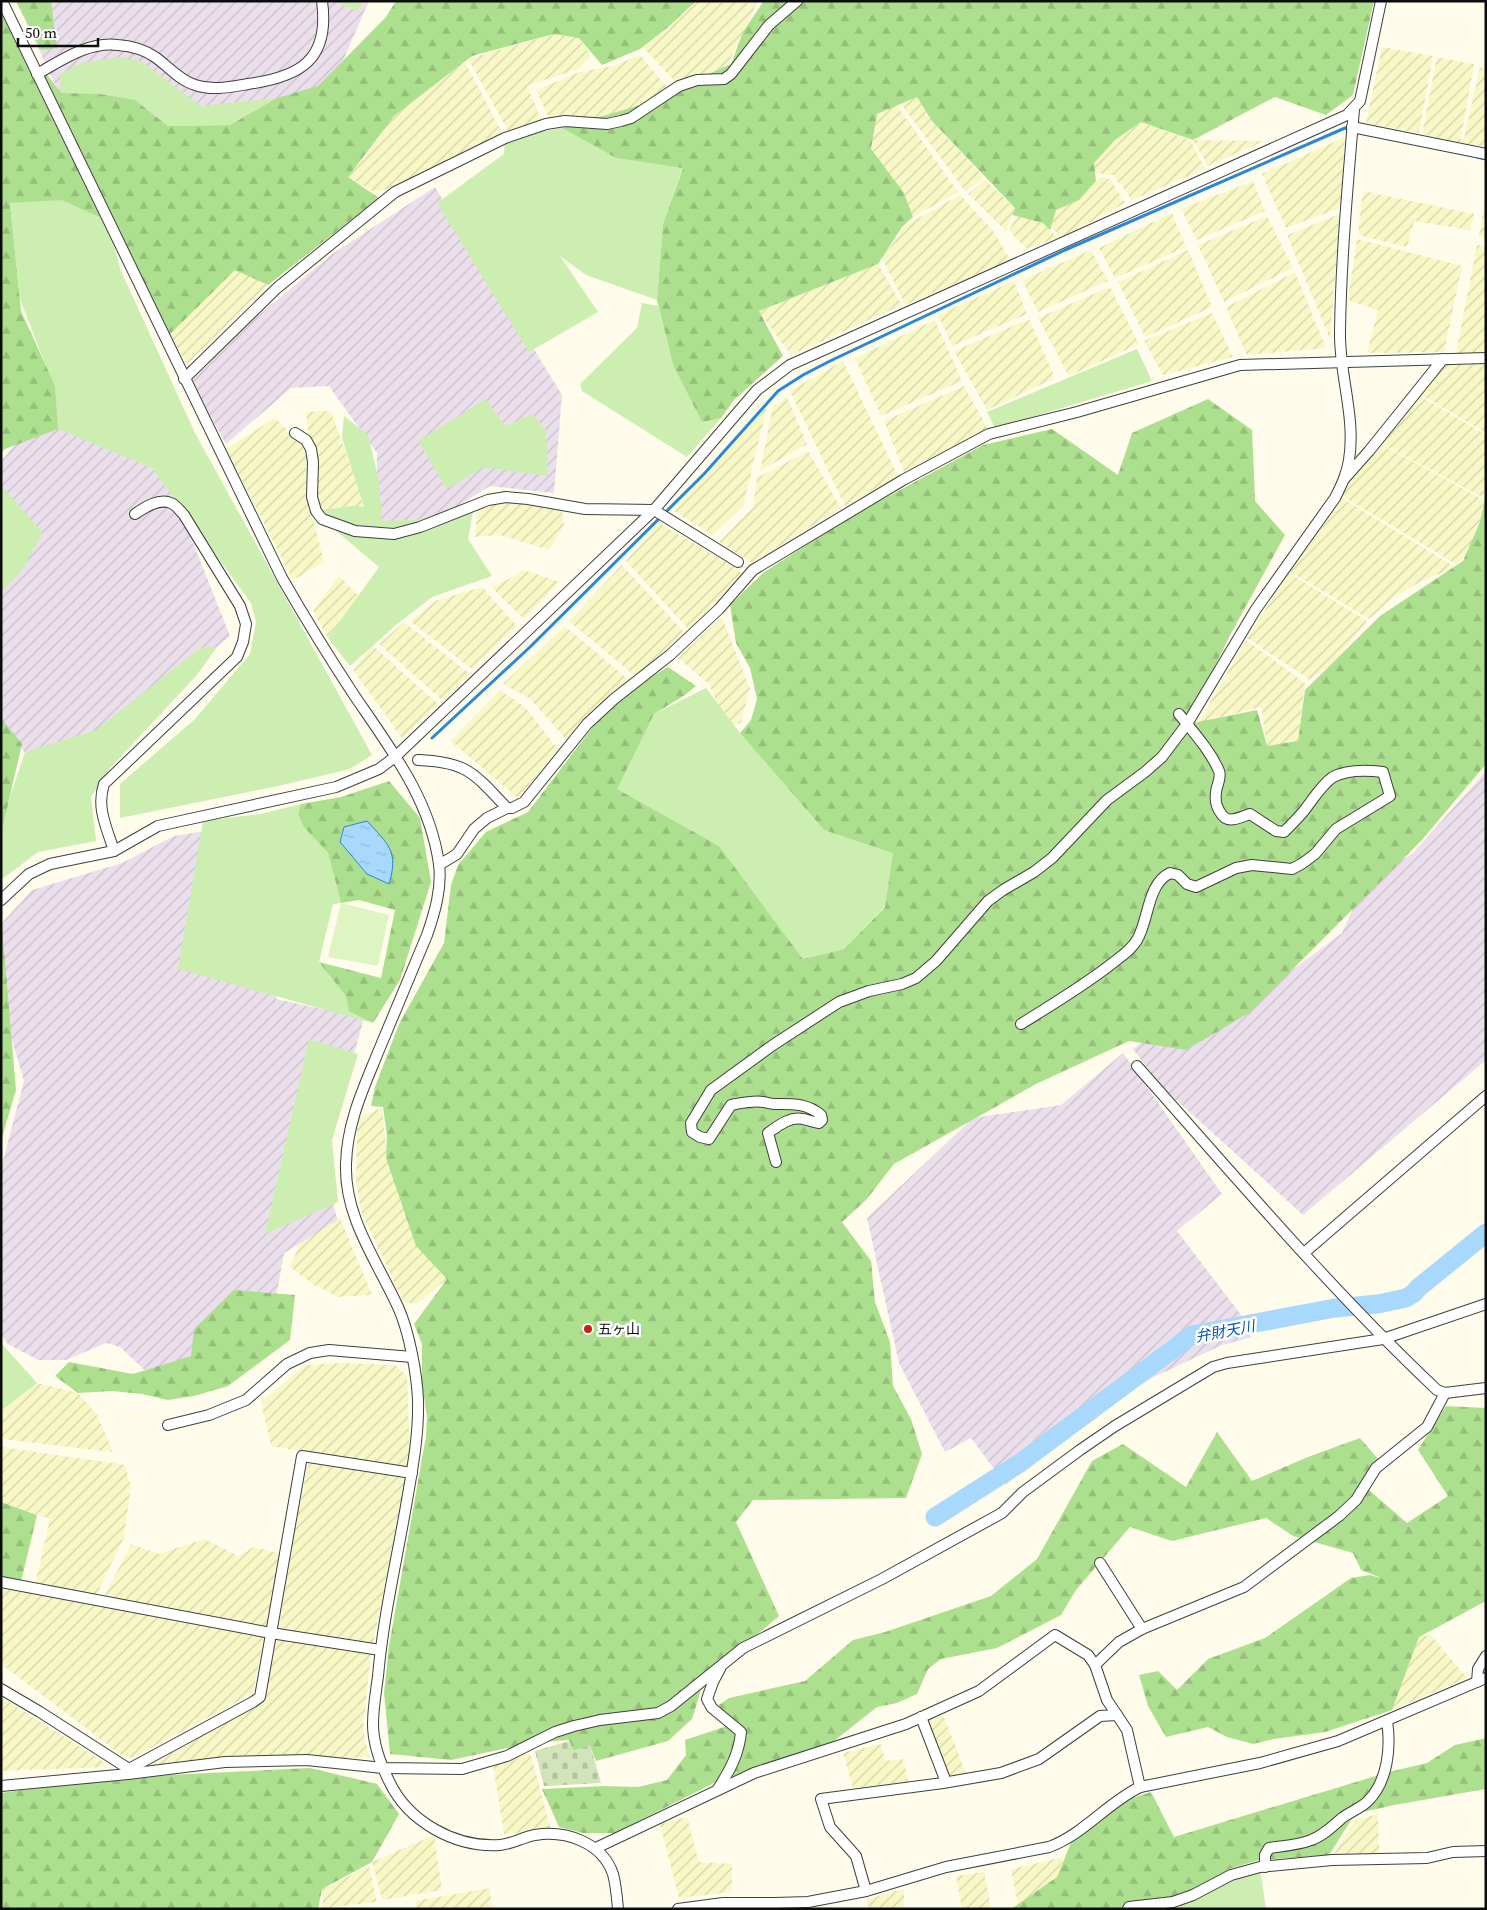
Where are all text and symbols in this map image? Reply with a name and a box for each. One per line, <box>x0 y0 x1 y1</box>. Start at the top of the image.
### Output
scale bar <box>18 15 98 47</box>
text: 50 m <box>25 22 57 43</box>
water label: 弁財天川 <box>1194 1315 1258 1347</box>
place label: 五ヶ山 <box>598 1319 640 1339</box>
marker: 五ヶ山 <box>582 1323 594 1335</box>

